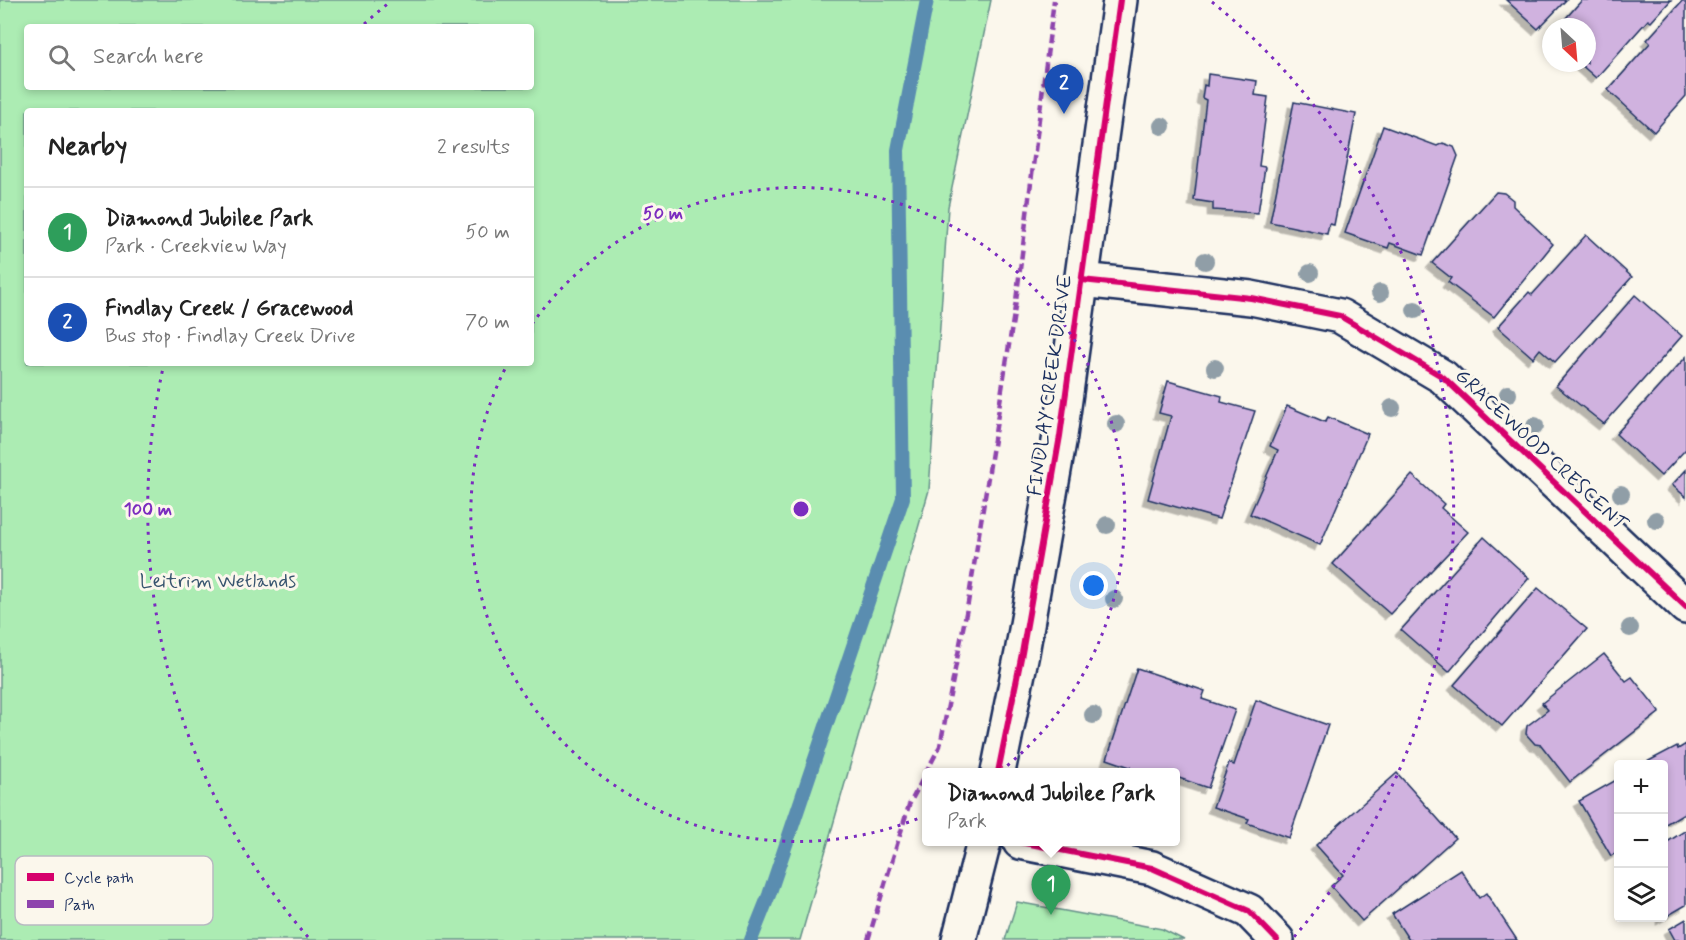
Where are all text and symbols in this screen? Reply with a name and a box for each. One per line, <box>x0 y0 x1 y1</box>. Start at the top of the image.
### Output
north arrow <box>1542 18 1596 72</box>
search box <box>24 24 534 90</box>
icon: search <box>45 41 78 74</box>
text: Search here <box>93 43 204 71</box>
pin: 2 <box>1044 64 1084 114</box>
text: Nearby <box>48 130 127 164</box>
text: 2 results <box>437 134 510 161</box>
text: 50 m <box>643 202 683 226</box>
text: Diamond Jubilee Park <box>105 205 313 233</box>
text: 1 <box>63 219 72 246</box>
text: 50 m <box>465 219 510 246</box>
text: Park · Creekview Way <box>105 233 287 260</box>
street label: FINDLAY CREEK DRIVE <box>1022 273 1079 498</box>
text: Findlay Creek / Gracewood <box>105 295 353 323</box>
text: 2 <box>63 309 72 336</box>
text: 70 m <box>465 309 510 336</box>
text: Bus stop · Findlay Creek Drive <box>105 323 355 350</box>
street label: GRACEWOOD CRESCENT <box>1449 363 1634 538</box>
text: 100 m <box>124 498 172 522</box>
centre of rings <box>791 499 811 519</box>
park label: Leitrim Wetlands <box>140 568 296 595</box>
your location <box>1079 571 1108 600</box>
map controls <box>1614 760 1668 922</box>
button: + <box>1614 760 1668 814</box>
popup <box>922 768 1180 846</box>
text: Diamond Jubilee Park <box>947 780 1155 808</box>
text: Park <box>947 808 987 835</box>
button: − <box>1614 814 1668 868</box>
legend <box>15 856 213 925</box>
pin: 1 <box>1032 866 1070 915</box>
text: Cycle path <box>64 868 134 889</box>
button: layers <box>1614 868 1668 922</box>
text: Path <box>64 895 95 916</box>

